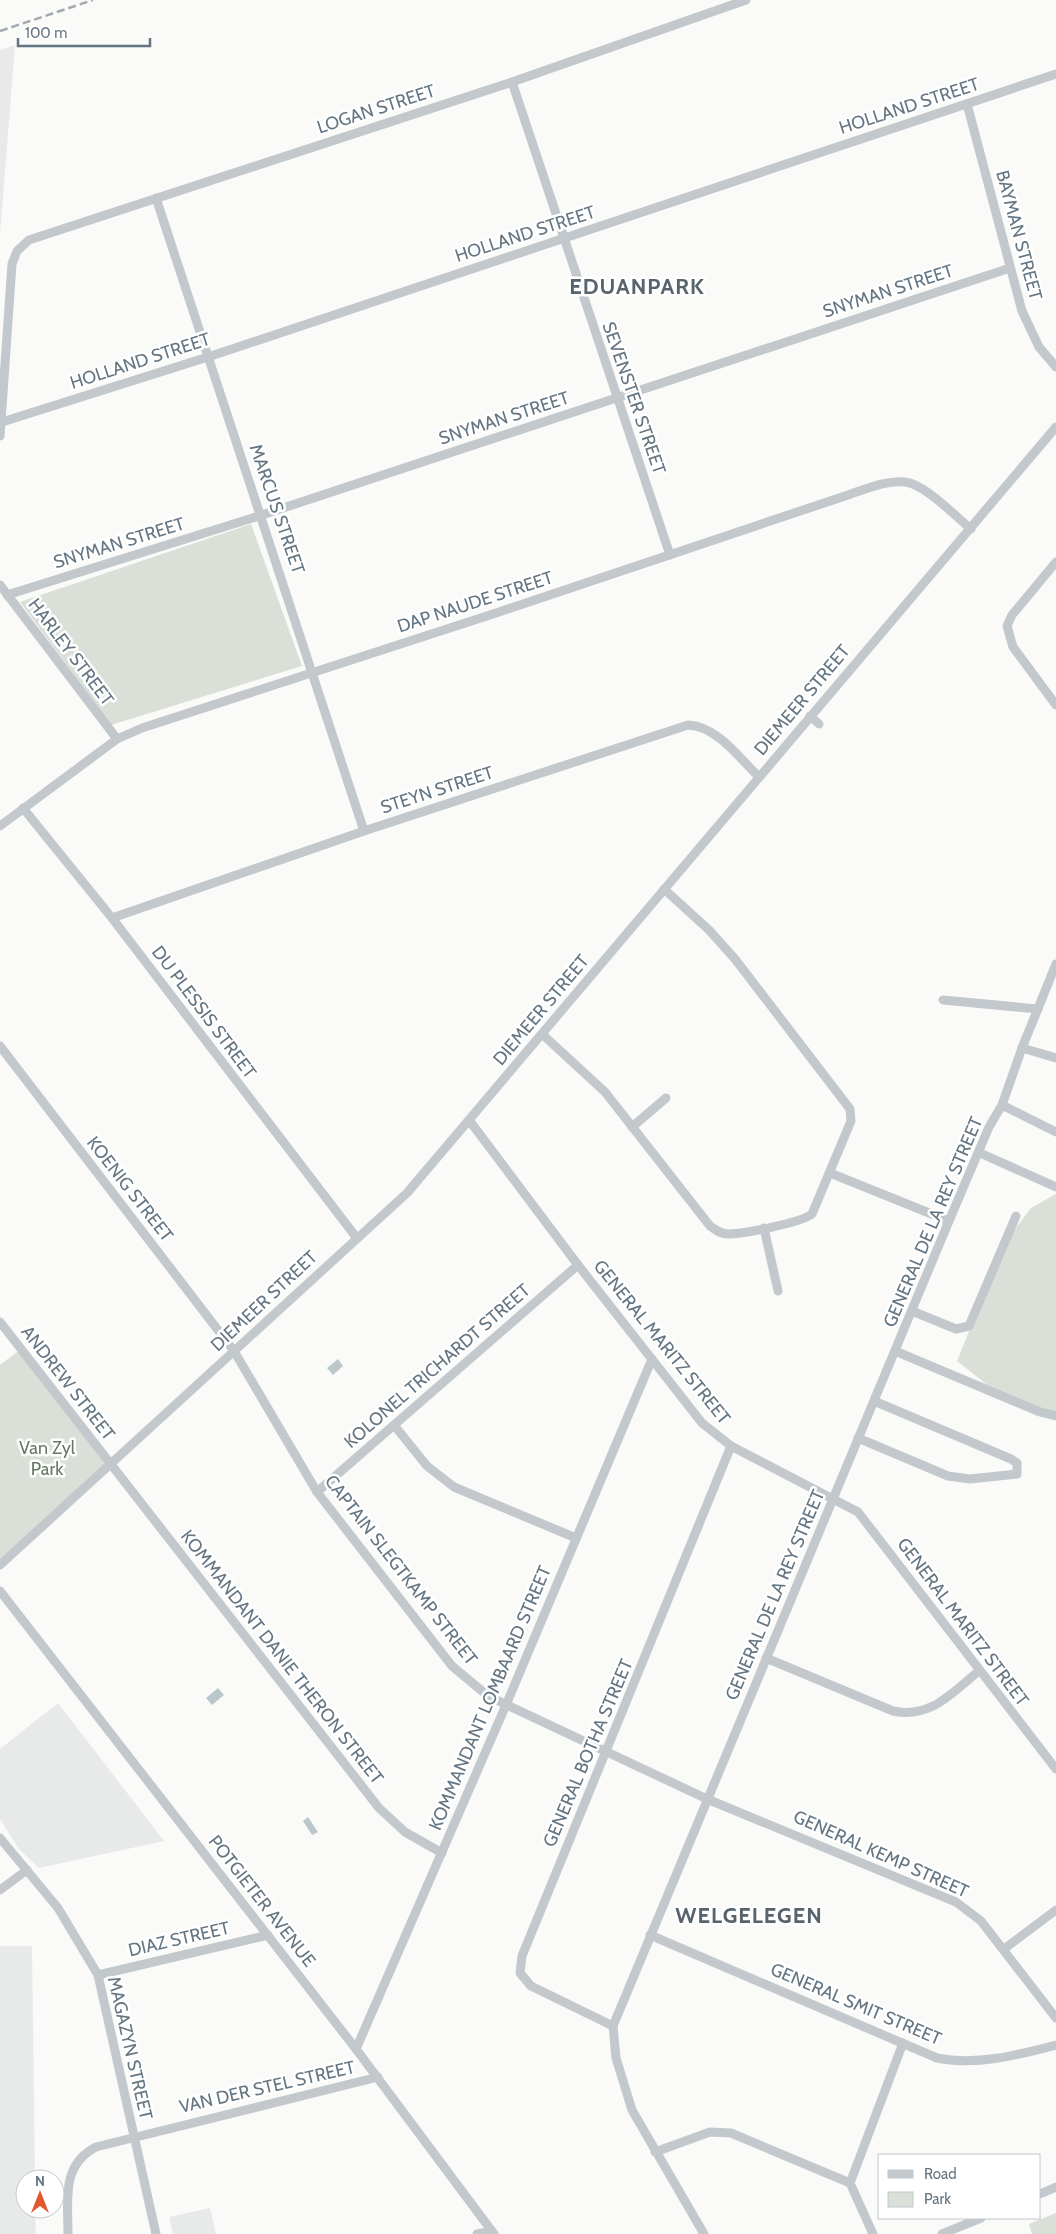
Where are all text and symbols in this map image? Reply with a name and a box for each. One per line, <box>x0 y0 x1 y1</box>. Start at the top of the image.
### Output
scale bar <box>18 15 150 47</box>
text: 100 m <box>25 24 67 42</box>
street label: HOLLAND STREET <box>836 73 982 139</box>
street label: LOGAN STREET <box>314 79 438 138</box>
street label: BAYMAN STREET <box>991 168 1047 303</box>
street label: HOLLAND STREET <box>452 201 598 267</box>
street label: SNYMAN STREET <box>820 259 956 322</box>
district label: EDUANPARK <box>569 273 705 300</box>
street label: SEVENSTER STREET <box>598 319 671 477</box>
street label: HOLLAND STREET <box>67 328 213 394</box>
street label: SNYMAN STREET <box>436 386 572 449</box>
street label: MARCUS STREET <box>245 441 310 577</box>
street label: SNYMAN STREET <box>51 512 188 573</box>
street label: DAP NAUDE STREET <box>394 566 556 638</box>
street label: HARLEY STREET <box>24 594 119 710</box>
street label: DIEMEER STREET <box>749 640 855 760</box>
street label: STEYN STREET <box>378 761 497 819</box>
street label: DU PLESSIS STREET <box>147 941 261 1083</box>
street label: DIEMEER STREET <box>488 950 594 1070</box>
street label: GENERAL DE LA REY STREET <box>879 1113 988 1331</box>
street label: KOENIG STREET <box>82 1132 178 1246</box>
street label: DIEMEER STREET <box>206 1246 322 1356</box>
street label: GENERAL MARITZ STREET <box>589 1255 735 1429</box>
street label: KOLONEL TRICHARDT STREET <box>340 1279 535 1453</box>
street label: ANDREW STREET <box>16 1321 120 1445</box>
park label: Van Zyl Park <box>19 1437 76 1480</box>
street label: CAPTAIN SLEGTKAMP STREET <box>320 1471 482 1670</box>
street label: GENERAL DE LA REY STREET <box>721 1486 830 1704</box>
street label: KOMMANDANT DANIE THERON STREET <box>176 1526 388 1789</box>
street label: GENERAL MARITZ STREET <box>893 1534 1034 1711</box>
street label: KOMMANDANT LOMBAARD STREET <box>424 1562 556 1833</box>
street label: GENERAL BOTHA STREET <box>538 1655 638 1850</box>
street label: GENERAL KEMP STREET <box>790 1805 972 1903</box>
street label: POTGIETER AVENUE <box>204 1831 320 1971</box>
district label: WELGELEGEN <box>675 1902 823 1929</box>
street label: DIAZ STREET <box>126 1917 232 1961</box>
street label: GENERAL SMIT STREET <box>767 1958 945 2050</box>
street label: MAGAZYN STREET <box>103 1974 157 2122</box>
street label: VAN DER STEL STREET <box>177 2056 357 2118</box>
legend <box>878 2154 1041 2219</box>
text: Road <box>924 2165 957 2183</box>
north arrow <box>15 2169 65 2219</box>
text: N <box>35 2172 45 2190</box>
text: Park <box>924 2190 951 2208</box>

